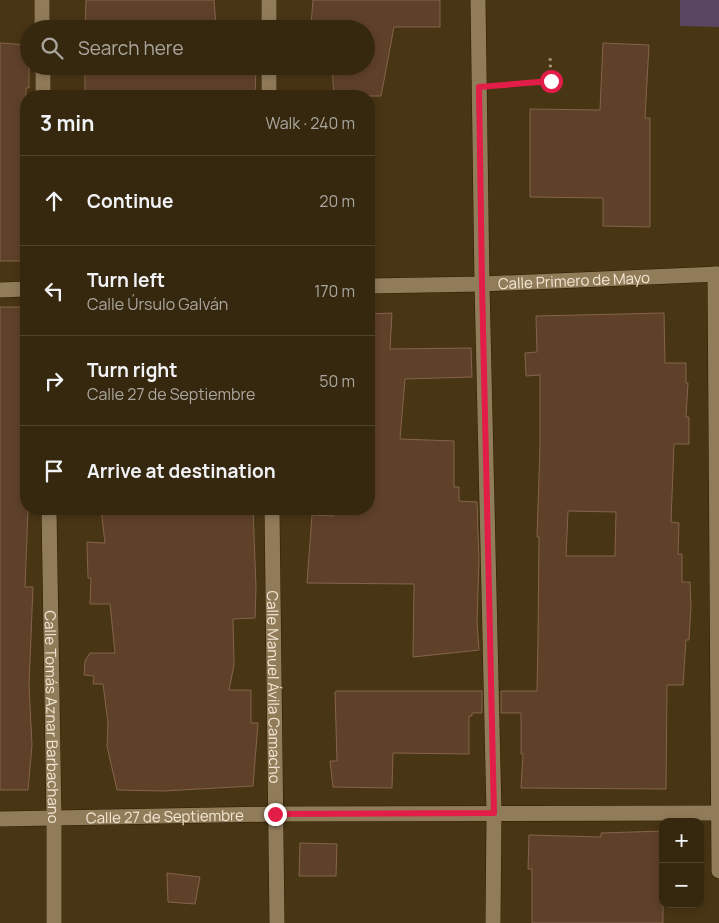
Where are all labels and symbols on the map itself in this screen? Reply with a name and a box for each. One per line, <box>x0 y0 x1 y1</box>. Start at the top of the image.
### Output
route start <box>540 70 563 93</box>
street label: Calle Primero de Mayo <box>497 266 650 294</box>
street label: Calle Manuel Ávila Camacho <box>262 590 286 784</box>
street label: Calle Tomás Aznar Barbachano <box>40 610 65 824</box>
route end <box>264 803 287 826</box>
street label: Calle 27 de Septiembre <box>86 804 244 828</box>

